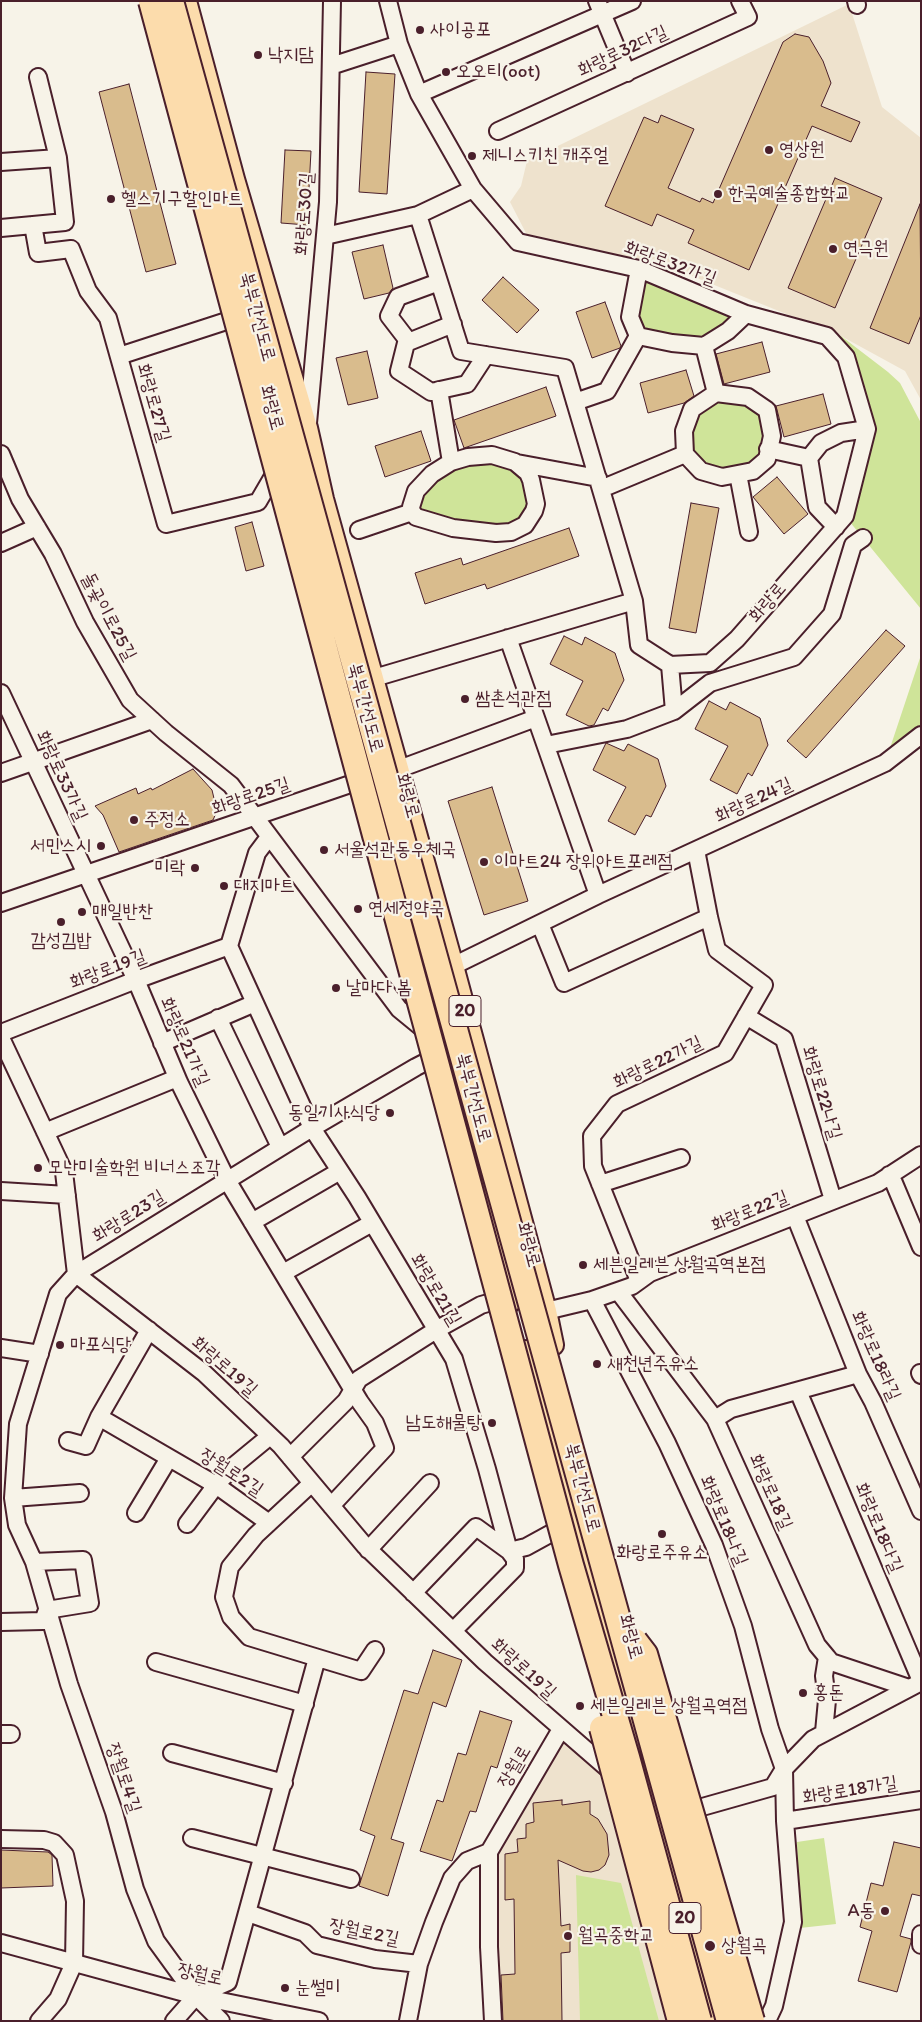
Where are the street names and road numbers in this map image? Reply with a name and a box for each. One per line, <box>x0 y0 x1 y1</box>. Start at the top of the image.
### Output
street label: 화랑로32다길 <box>574 21 672 83</box>
street label: 화랑로30길 <box>291 172 319 256</box>
street label: 화랑로32가길 <box>621 237 719 291</box>
street label: 북부간선도로 <box>234 270 280 364</box>
street label: 화랑로27길 <box>131 361 175 445</box>
street label: 화랑로 <box>254 383 288 433</box>
street label: 돌곶이로25길 <box>75 569 141 665</box>
street label: 화랑로 <box>744 578 792 628</box>
street label: 북부간선도로 <box>342 661 388 755</box>
street label: 화랑로33가길 <box>30 727 92 825</box>
street label: 화랑로 <box>390 771 424 821</box>
street label: 화랑로25길 <box>209 773 293 821</box>
street label: 화랑로24길 <box>712 773 796 829</box>
street label: 화랑로19길 <box>67 945 149 995</box>
street label: 화랑로21가길 <box>154 994 214 1090</box>
road number: 20 <box>449 996 481 1026</box>
street label: 화랑로22가길 <box>610 1032 706 1094</box>
street label: 화랑로22나길 <box>796 1044 846 1142</box>
street label: 북부간선도로 <box>450 1051 496 1145</box>
street label: 화랑로23길 <box>88 1186 170 1248</box>
street label: 화랑로22길 <box>708 1186 792 1238</box>
street label: 화랑로 <box>511 1220 545 1270</box>
street label: 화랑로21길 <box>405 1250 465 1330</box>
street label: 화랑로18라길 <box>845 1308 905 1404</box>
street label: 화랑로19길 <box>186 1332 262 1402</box>
street label: 북부간선도로 <box>559 1441 605 1535</box>
street label: 장월로2길 <box>195 1444 267 1502</box>
street label: 화랑로18길 <box>743 1451 797 1533</box>
street label: 화랑로18나길 <box>694 1473 752 1569</box>
street label: 화랑로18다길 <box>849 1480 907 1576</box>
street label: 화랑로 <box>613 1612 647 1662</box>
street label: 화랑로19길 <box>486 1634 560 1704</box>
street label: 장월로4길 <box>100 1740 146 1816</box>
street label: 장월로 <box>493 1741 537 1793</box>
street label: 화랑로18가길 <box>801 1772 899 1810</box>
road number: 20 <box>669 1902 701 1934</box>
street label: 장월로2길 <box>327 1914 401 1952</box>
street label: 장월로 <box>175 1959 225 1991</box>

